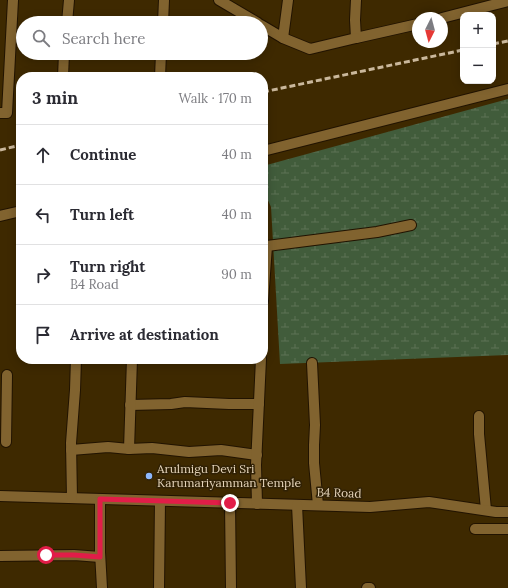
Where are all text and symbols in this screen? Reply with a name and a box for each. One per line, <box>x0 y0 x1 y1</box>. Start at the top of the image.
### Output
north arrow <box>412 12 448 48</box>
map controls <box>460 12 496 84</box>
button: + <box>460 12 496 48</box>
search box <box>16 16 268 60</box>
icon: search <box>30 27 52 49</box>
text: Search here <box>62 29 145 48</box>
button: − <box>460 48 496 84</box>
text: 3 min <box>32 87 78 109</box>
text: Walk · 170 m <box>178 90 252 107</box>
icon: ahead <box>32 144 54 166</box>
text: Continue <box>70 145 136 164</box>
text: 40 m <box>222 146 252 163</box>
icon: left <box>32 204 54 226</box>
text: Turn left <box>70 205 134 224</box>
text: 40 m <box>222 206 252 223</box>
text: Turn right <box>70 257 146 276</box>
icon: right <box>32 264 54 286</box>
text: 90 m <box>221 266 252 283</box>
text: B4 Road <box>70 276 119 293</box>
icon: arrive <box>32 324 54 346</box>
text: Arrive at destination <box>70 325 219 344</box>
place label: Arulmigu Devi Sri Karumariyamman Temple <box>156 461 302 490</box>
marker: Arulmigu Devi Sri Karumariyamman Temple <box>144 471 154 481</box>
street label: B4 Road <box>316 484 362 501</box>
route end <box>221 494 239 512</box>
route start <box>37 546 55 564</box>

